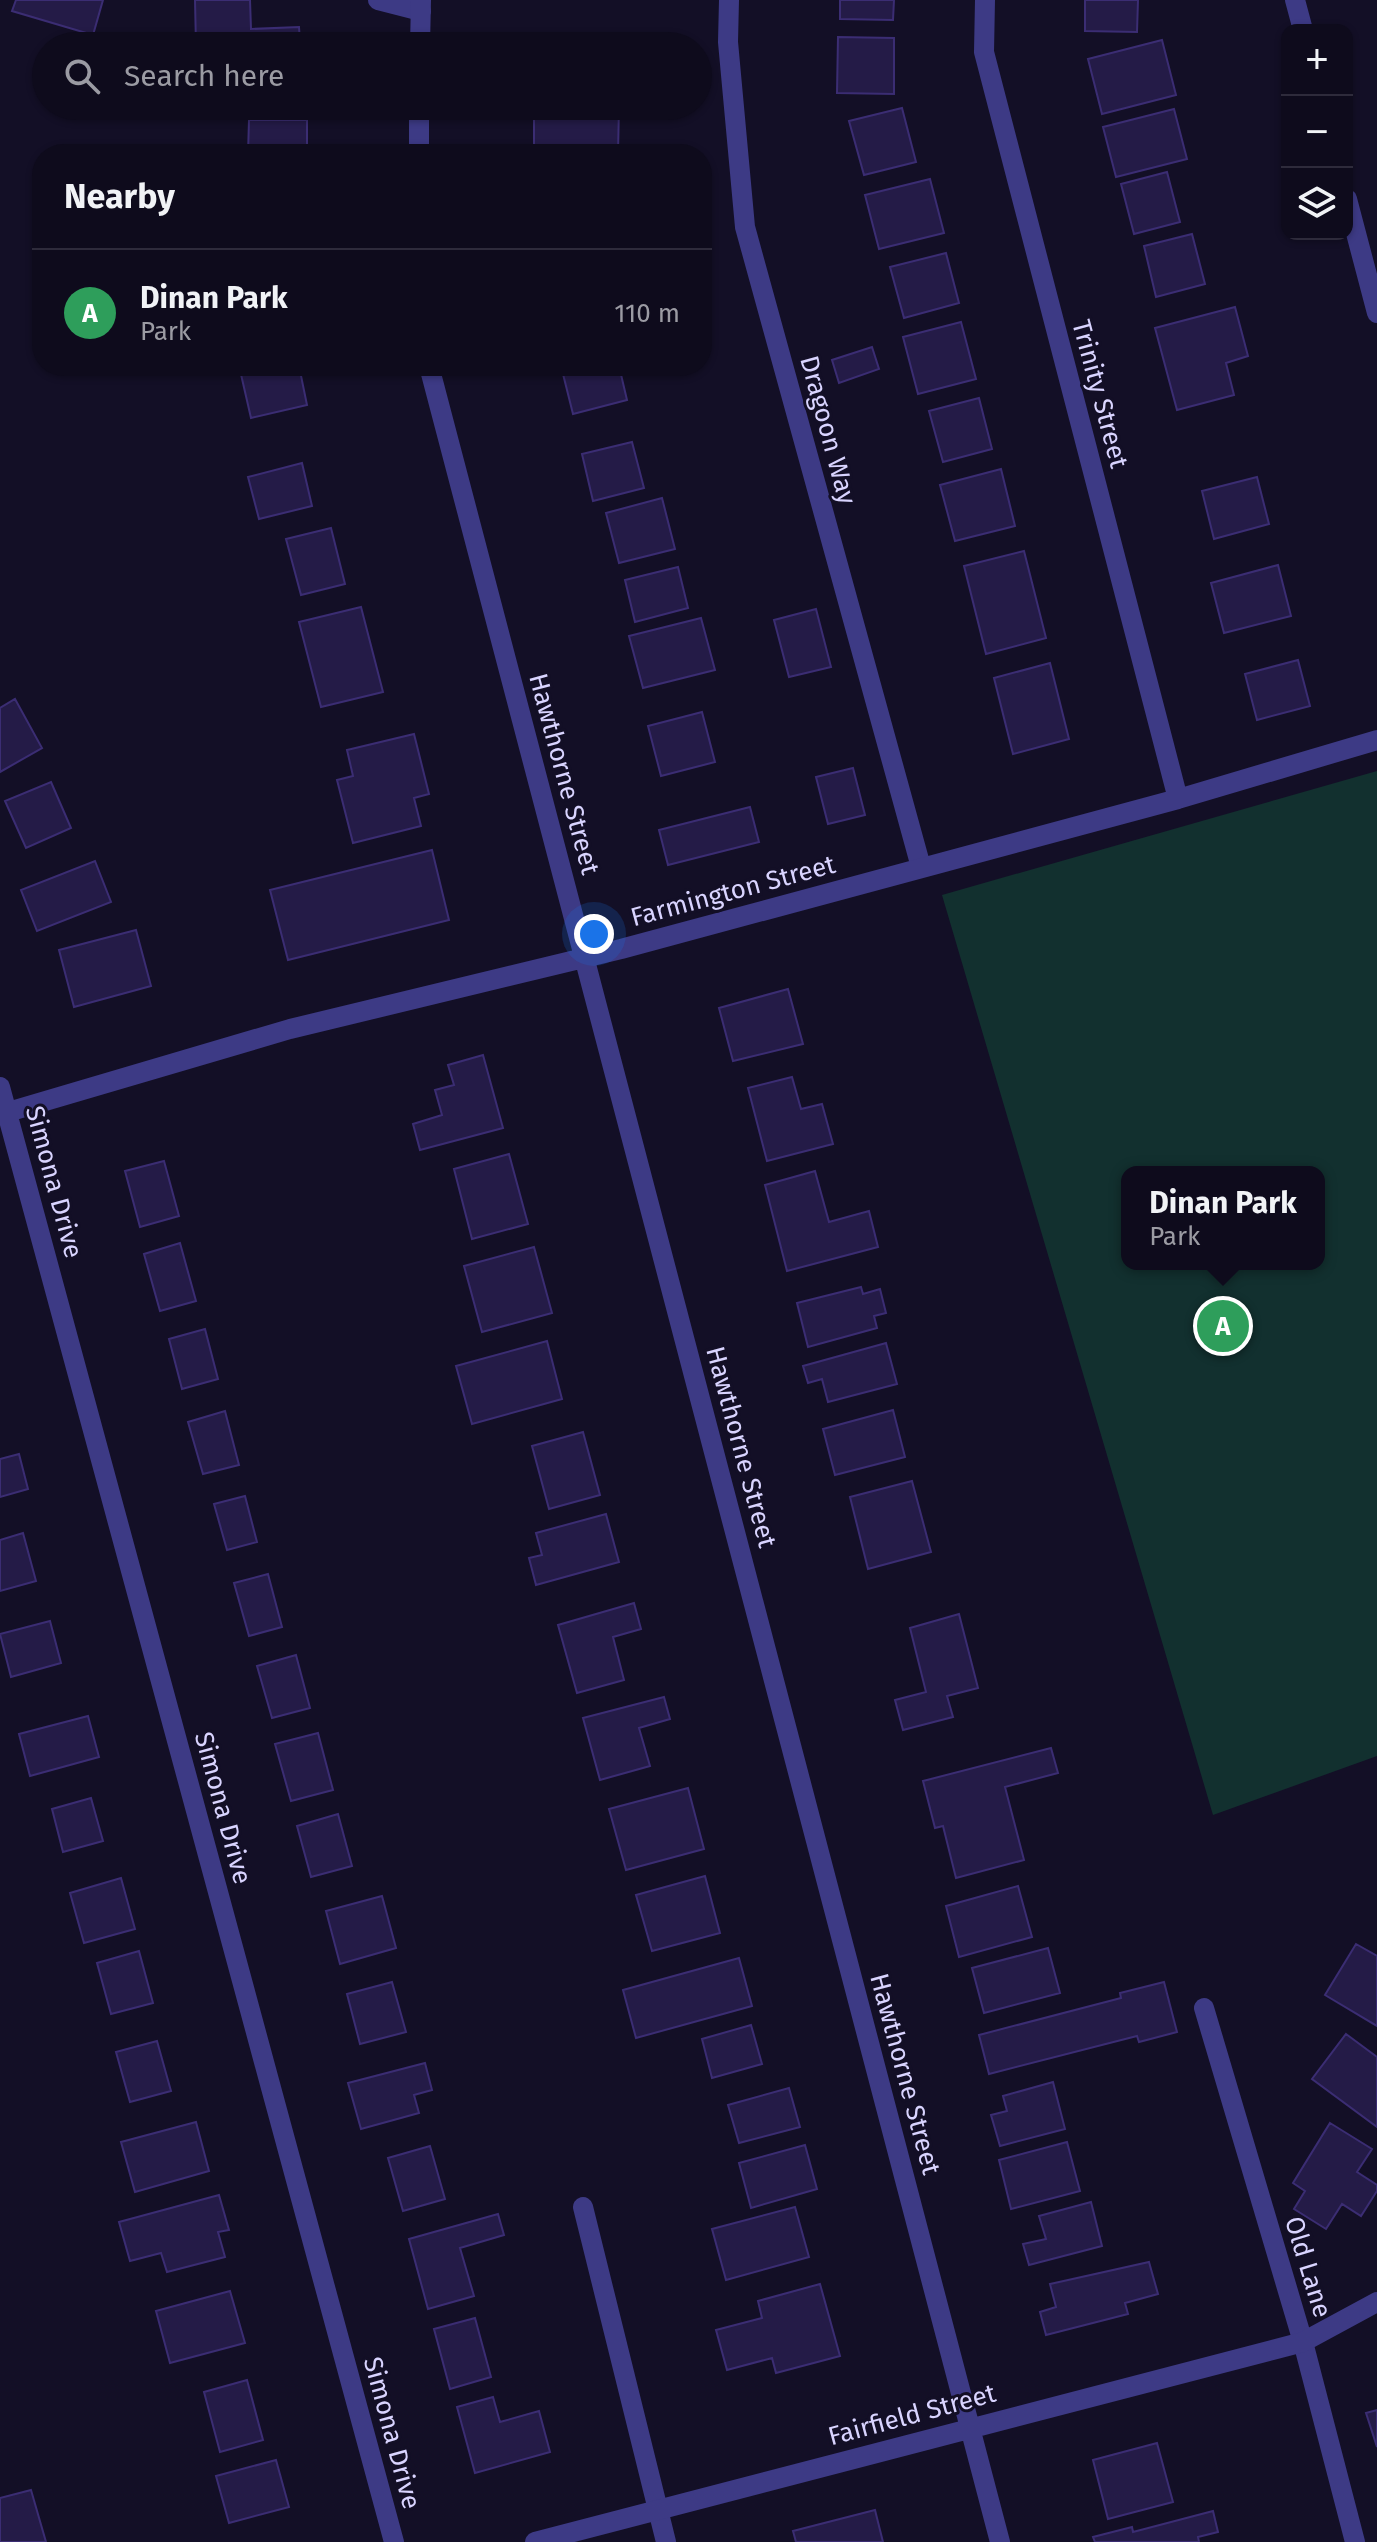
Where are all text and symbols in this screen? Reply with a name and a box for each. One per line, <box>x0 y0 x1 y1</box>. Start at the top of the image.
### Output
map controls <box>1281 24 1353 240</box>
button: + <box>1281 24 1353 96</box>
search box <box>32 32 712 120</box>
icon: search <box>60 54 104 98</box>
text: Search here <box>124 58 284 94</box>
button: − <box>1281 96 1353 168</box>
button: layers <box>1281 168 1353 240</box>
text: Nearby <box>64 176 175 217</box>
text: Dinan Park <box>140 280 288 316</box>
text: A <box>82 298 98 329</box>
text: 110 m <box>614 298 680 329</box>
text: Park <box>140 316 191 347</box>
street label: Trinity Street <box>1065 317 1135 472</box>
street label: Dragoon Way <box>793 352 863 508</box>
street label: Hawthorne Street <box>522 670 606 879</box>
street label: Farmington Street <box>627 849 839 933</box>
your location <box>574 914 614 954</box>
street label: Simona Drive <box>19 1103 89 1261</box>
popup <box>1121 1166 1325 1270</box>
text: Dinan Park <box>1149 1185 1297 1221</box>
text: Park <box>1149 1221 1200 1252</box>
pin: A <box>1197 1296 1249 1356</box>
street label: Hawthorne Street <box>699 1343 783 1552</box>
street label: Simona Drive <box>188 1729 258 1887</box>
street label: Hawthorne Street <box>863 1970 947 2179</box>
street label: Old Lane <box>1278 2213 1338 2321</box>
street label: Simona Drive <box>357 2354 427 2512</box>
street label: Fairfield Street <box>825 2378 1000 2452</box>

